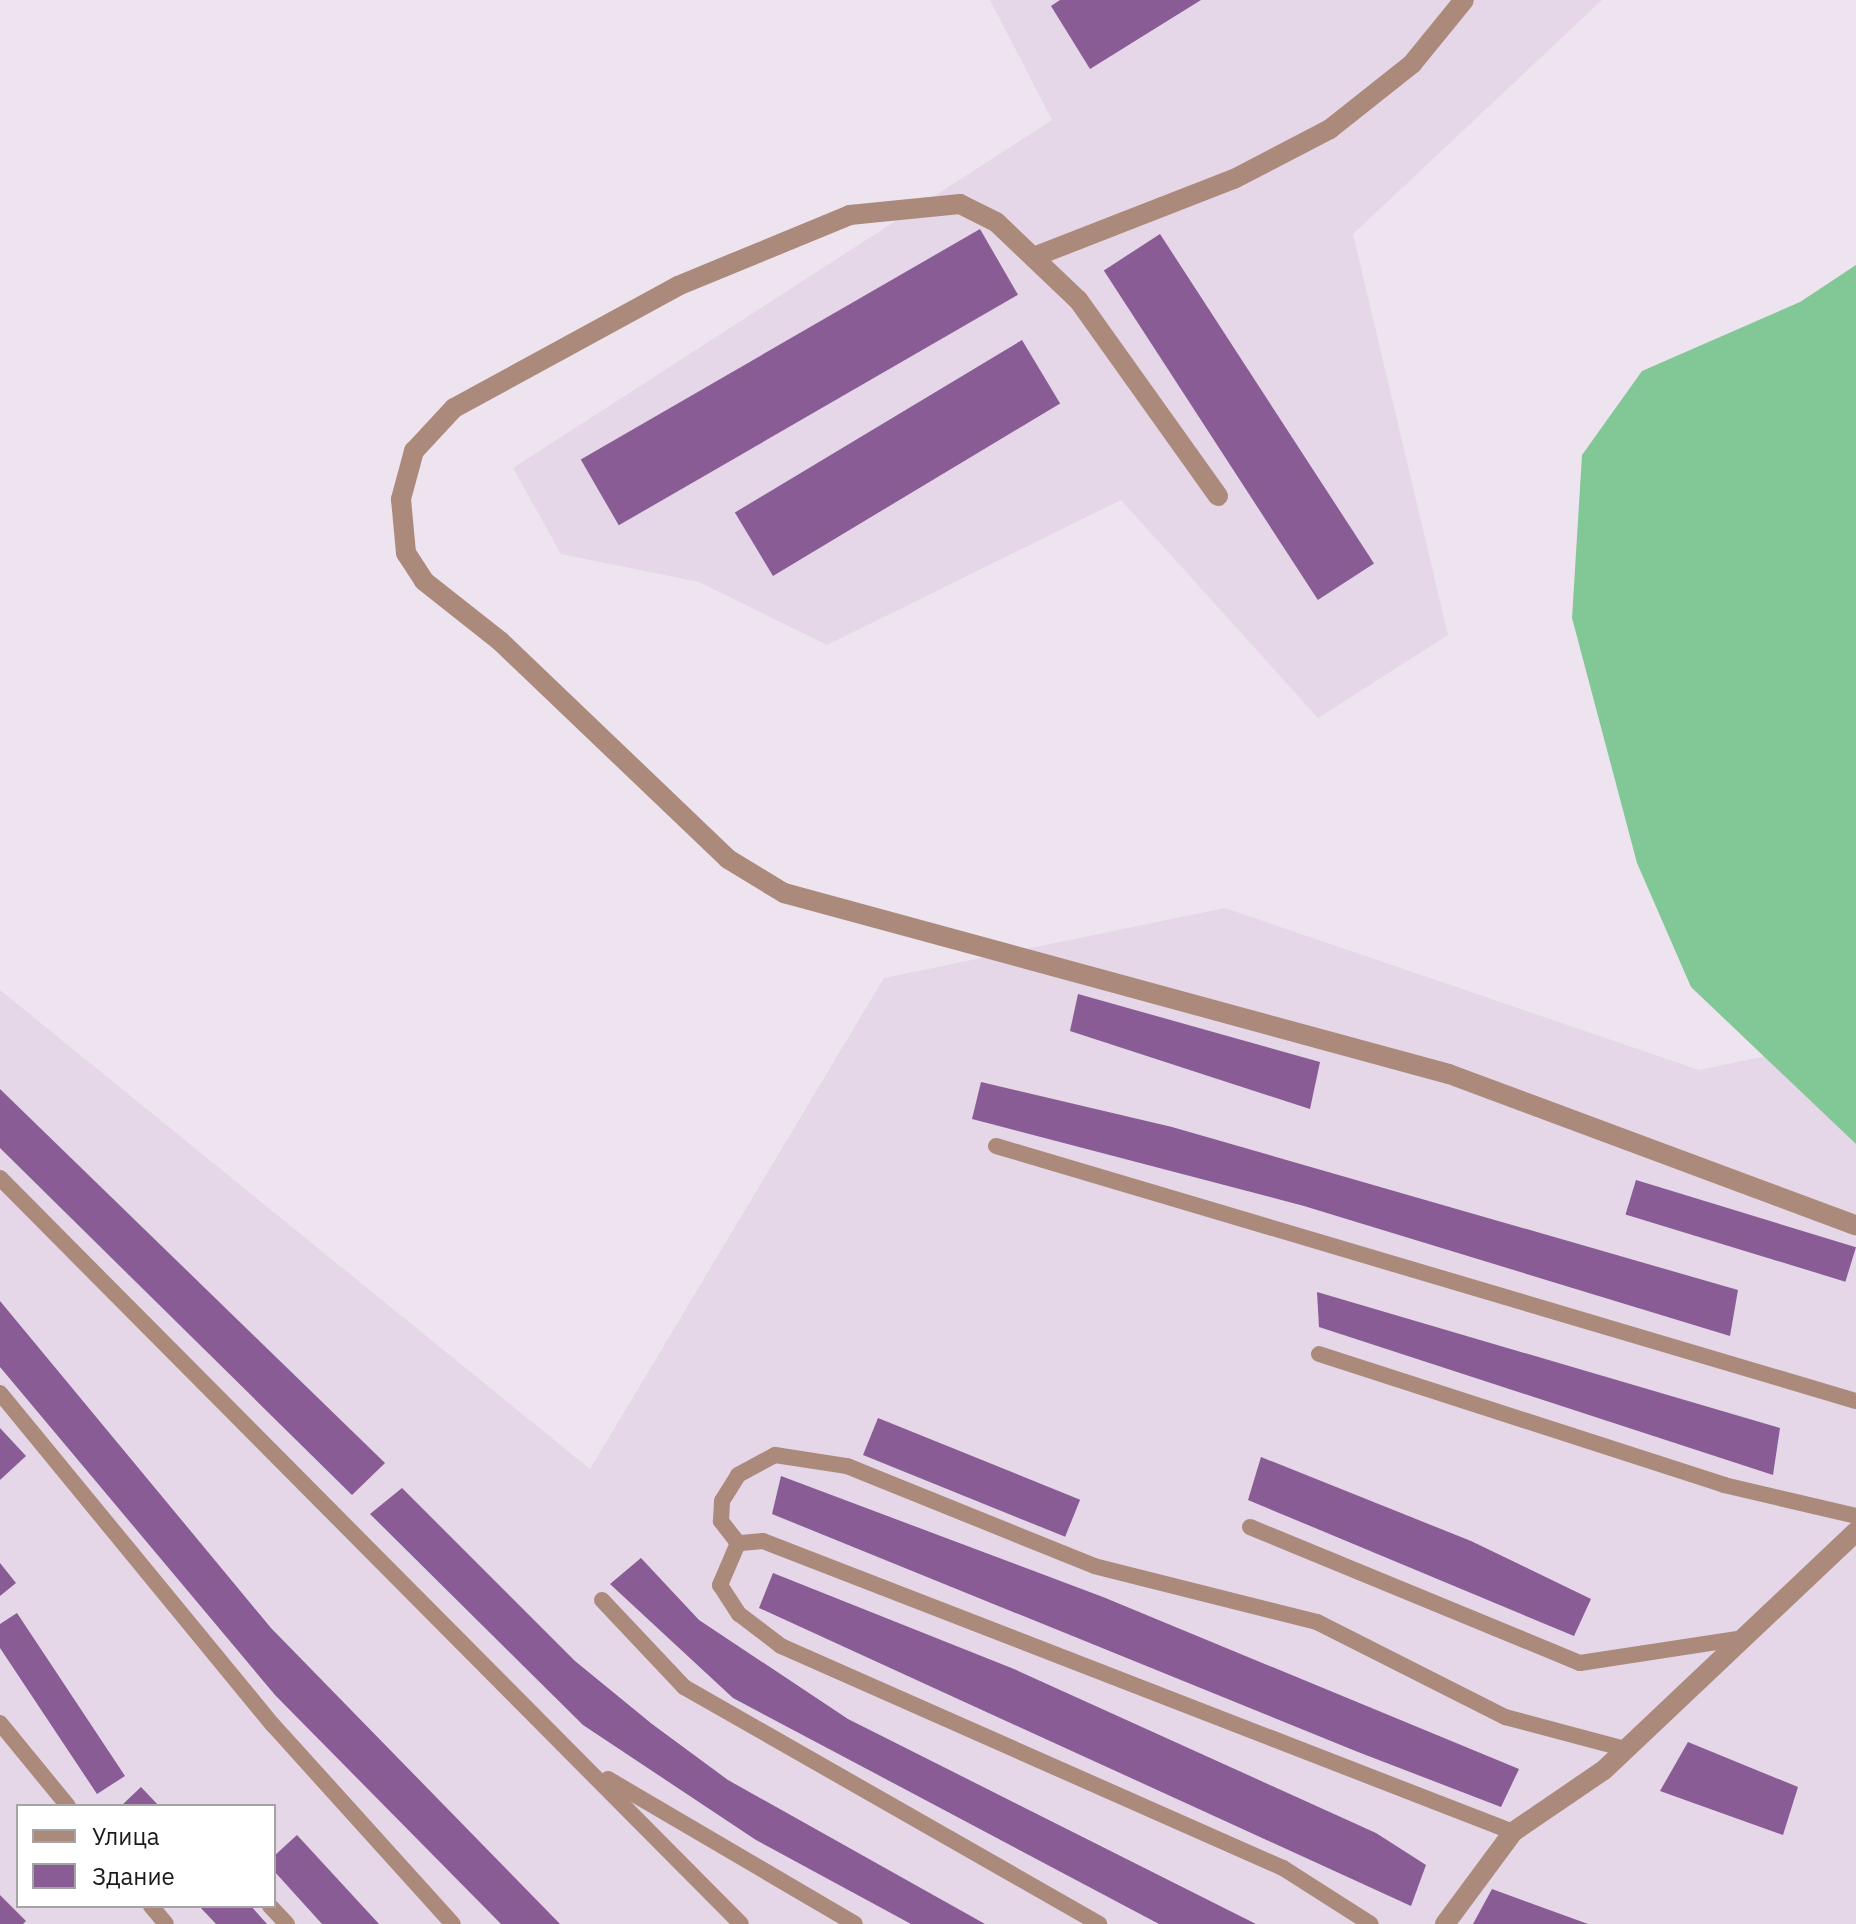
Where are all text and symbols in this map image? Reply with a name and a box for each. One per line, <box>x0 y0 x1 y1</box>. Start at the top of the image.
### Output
legend <box>16 1804 276 1908</box>
text: Улица <box>92 1820 160 1852</box>
text: Здание <box>92 1860 175 1892</box>

